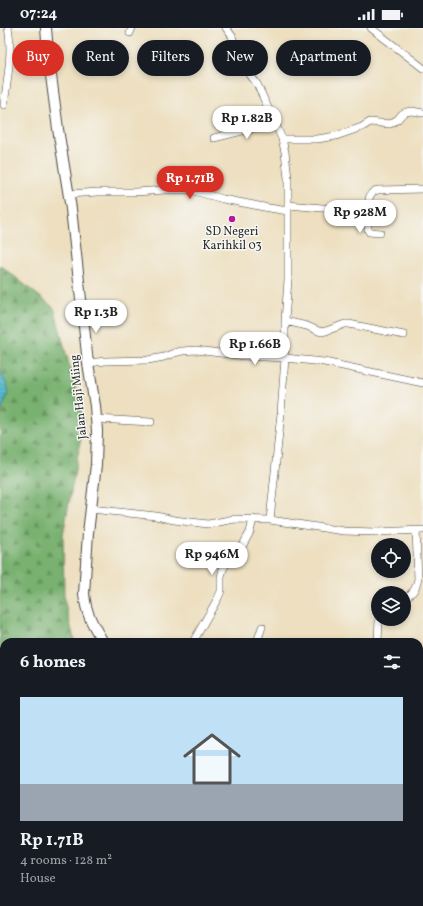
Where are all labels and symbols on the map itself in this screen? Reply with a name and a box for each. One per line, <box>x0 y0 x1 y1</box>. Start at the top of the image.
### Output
pin: Rp 1.82B <box>206 106 288 140</box>
pin: Rp 1.71B <box>149 166 231 200</box>
pin: Rp 928M <box>323 200 397 234</box>
marker: SD Negeri Karihkil 03 <box>227 214 237 224</box>
place label: SD Negeri Karihkil 03 <box>202 224 262 254</box>
pin: Rp 1.3B <box>59 300 133 334</box>
pin: Rp 1.66B <box>214 332 296 366</box>
street label: Jalan Haji Miing <box>67 354 91 440</box>
pin: Rp 946M <box>175 542 249 576</box>

